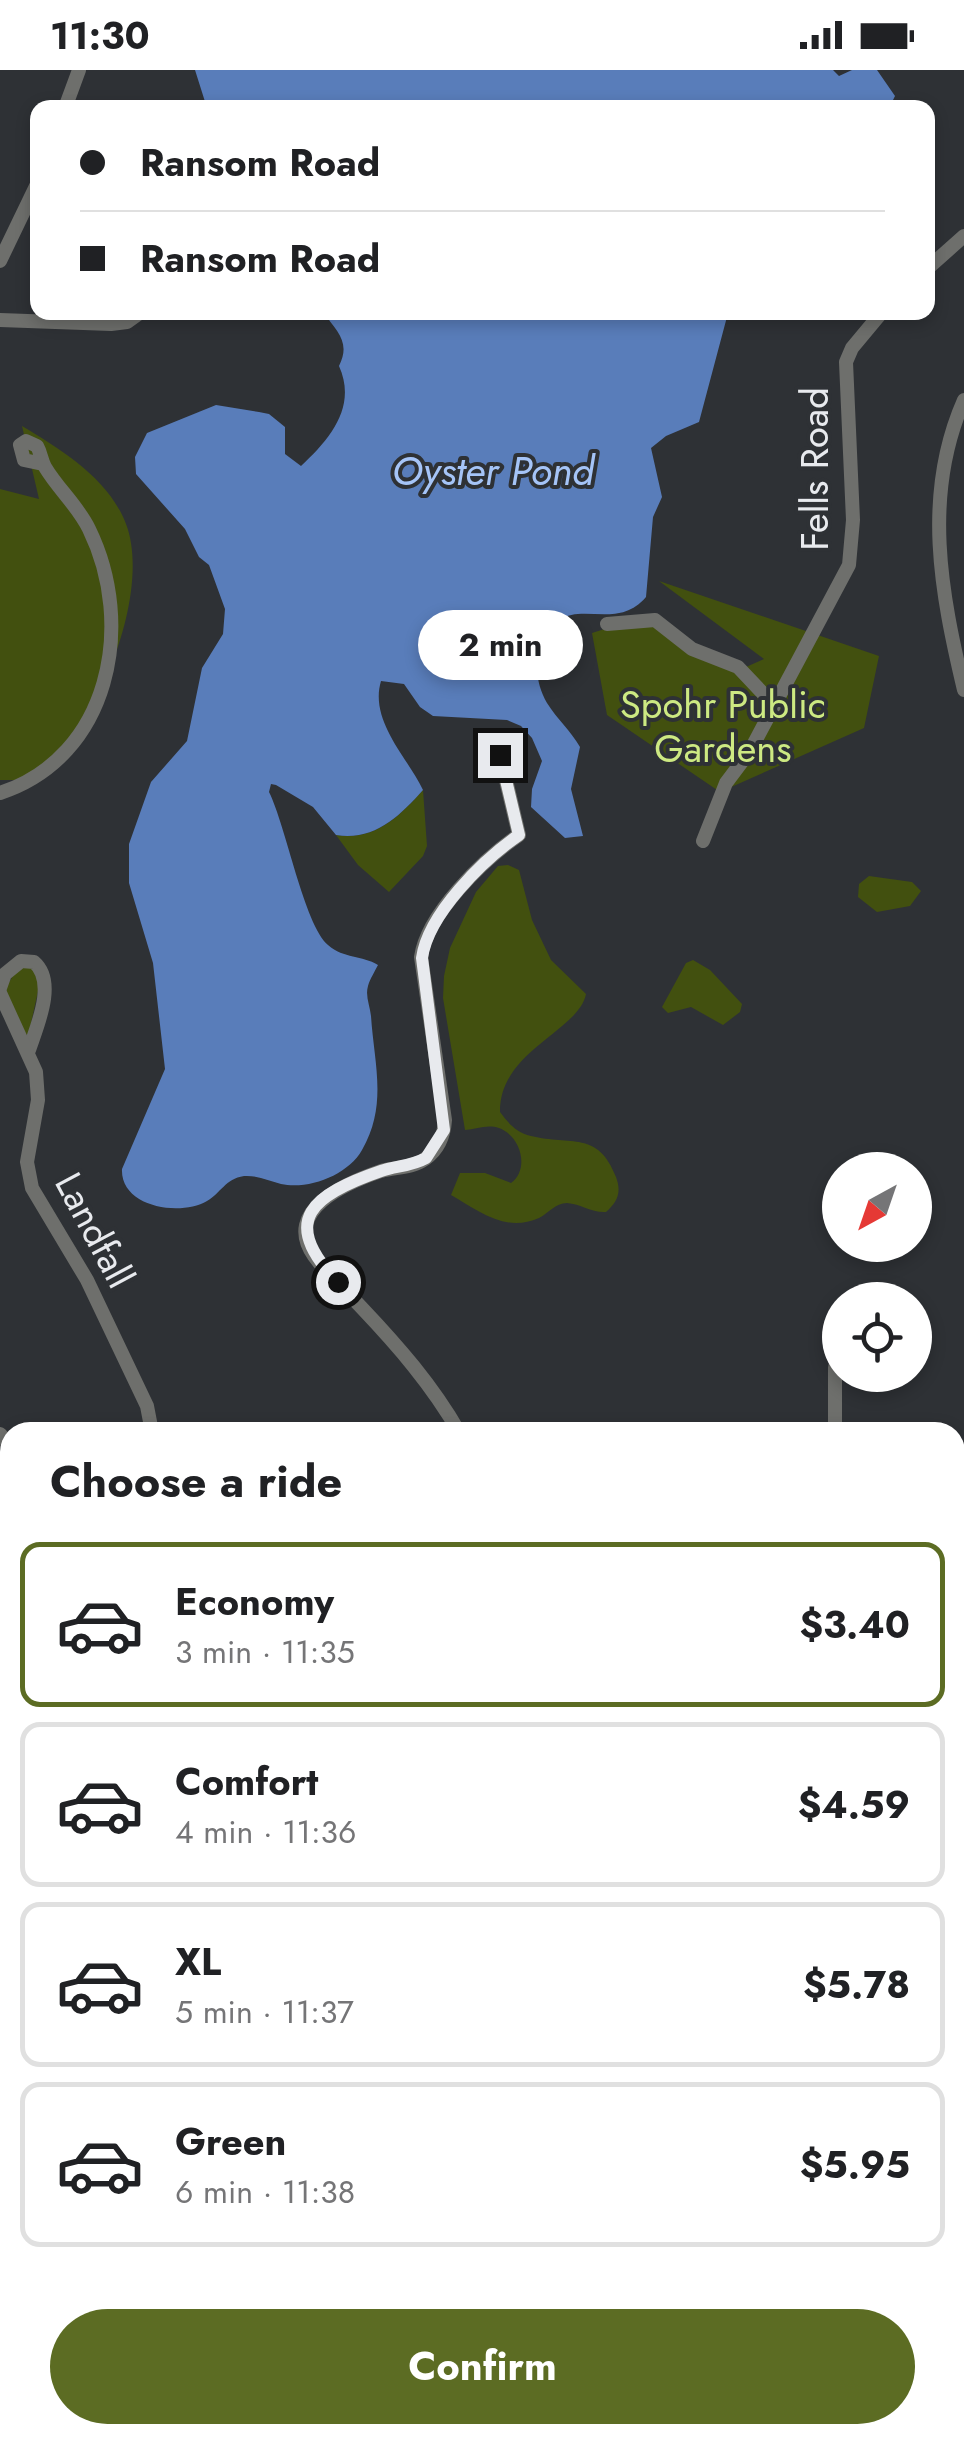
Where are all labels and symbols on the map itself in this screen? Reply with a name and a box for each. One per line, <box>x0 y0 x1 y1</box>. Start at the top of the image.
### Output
street label: Fells Road <box>787 387 842 551</box>
water label: Oyster Pond <box>392 442 596 500</box>
callout: 2 min <box>418 610 582 680</box>
park label: Spohr Public Gardens <box>620 677 826 776</box>
route end <box>478 733 523 778</box>
north arrow <box>822 1152 932 1262</box>
street label: Landfall <box>42 1163 148 1297</box>
route start <box>316 1260 361 1305</box>

